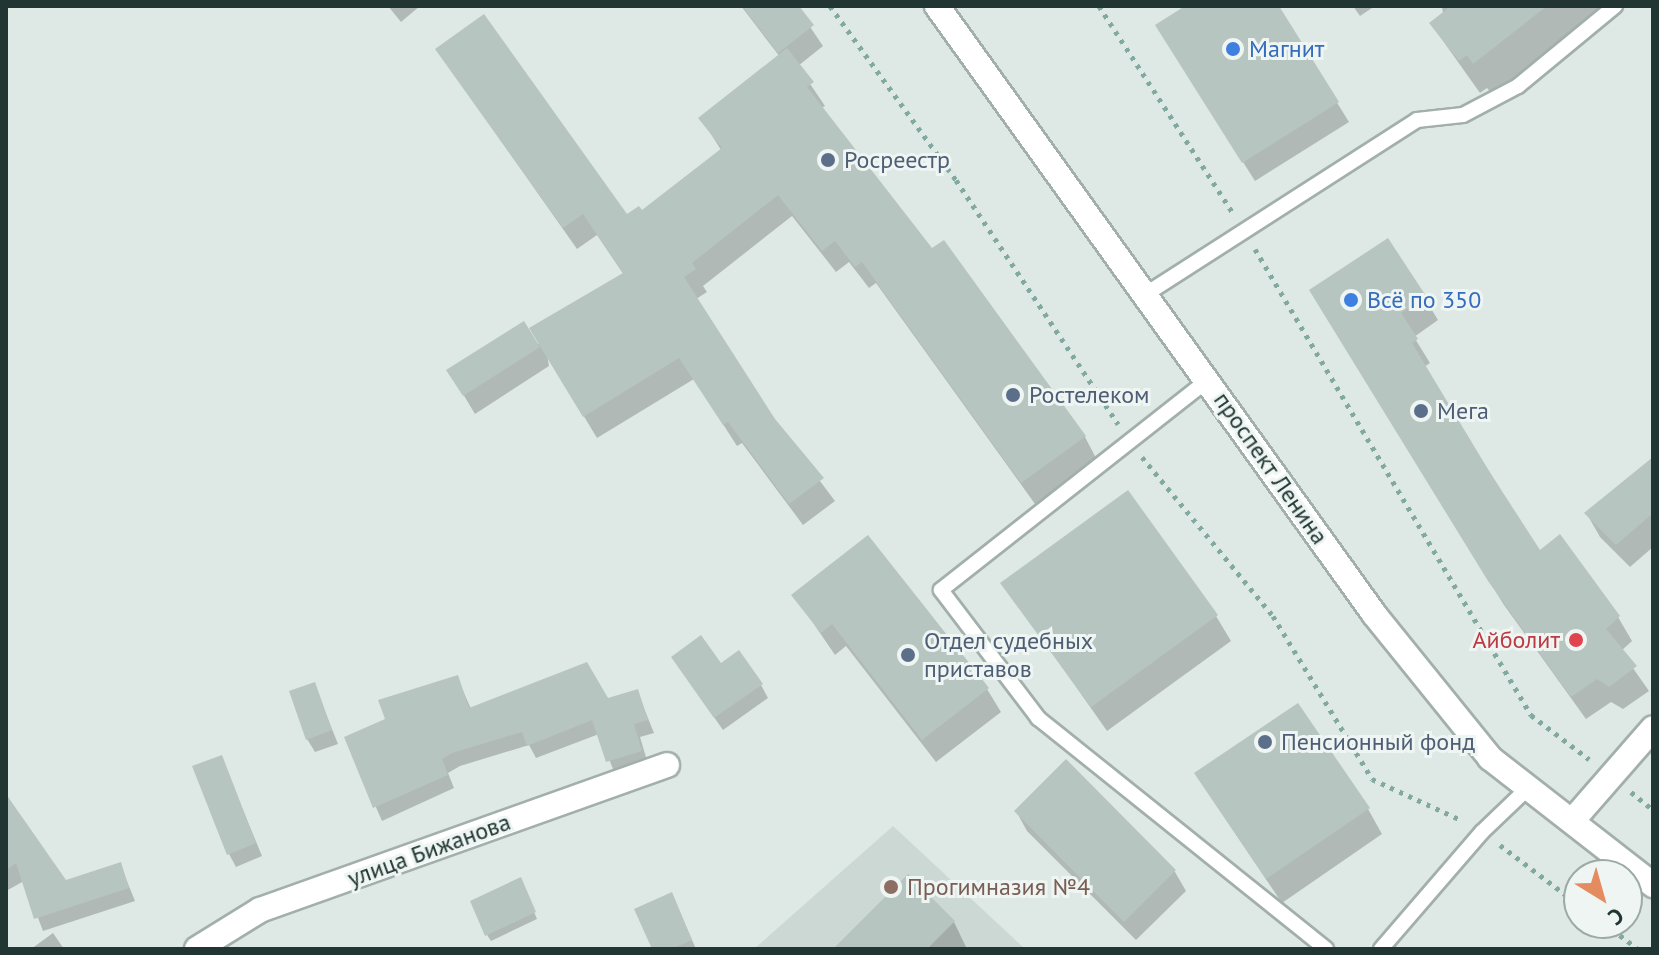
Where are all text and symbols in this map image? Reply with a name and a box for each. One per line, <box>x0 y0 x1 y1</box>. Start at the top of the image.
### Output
place label: Магнит <box>1249 35 1324 63</box>
marker: Магнит <box>1224 40 1242 58</box>
place label: Росреестр <box>844 146 950 174</box>
marker: Росреестр <box>819 151 837 169</box>
place label: Всё по 350 <box>1367 286 1481 314</box>
marker: Всё по 350 <box>1342 291 1360 309</box>
place label: Ростелеком <box>1029 381 1150 409</box>
marker: Ростелеком <box>1004 386 1022 404</box>
street label: проспект Ленина <box>1208 386 1334 550</box>
place label: Мега <box>1437 397 1489 425</box>
marker: Мега <box>1412 402 1430 420</box>
place label: Айболит <box>1473 626 1560 654</box>
place label: Отдел судебных приставов <box>924 627 1093 683</box>
marker: Айболит <box>1567 631 1585 649</box>
marker: Отдел судебных приставов <box>899 646 917 664</box>
place label: Пенсионный фонд <box>1281 728 1475 756</box>
marker: Пенсионный фонд <box>1256 733 1274 751</box>
street label: улица Бижанова <box>344 807 514 893</box>
north arrow <box>1563 859 1643 939</box>
place label: Прогимназия №4 <box>907 873 1090 901</box>
marker: Прогимназия №4 <box>882 878 900 896</box>
text: С <box>1603 902 1630 931</box>

